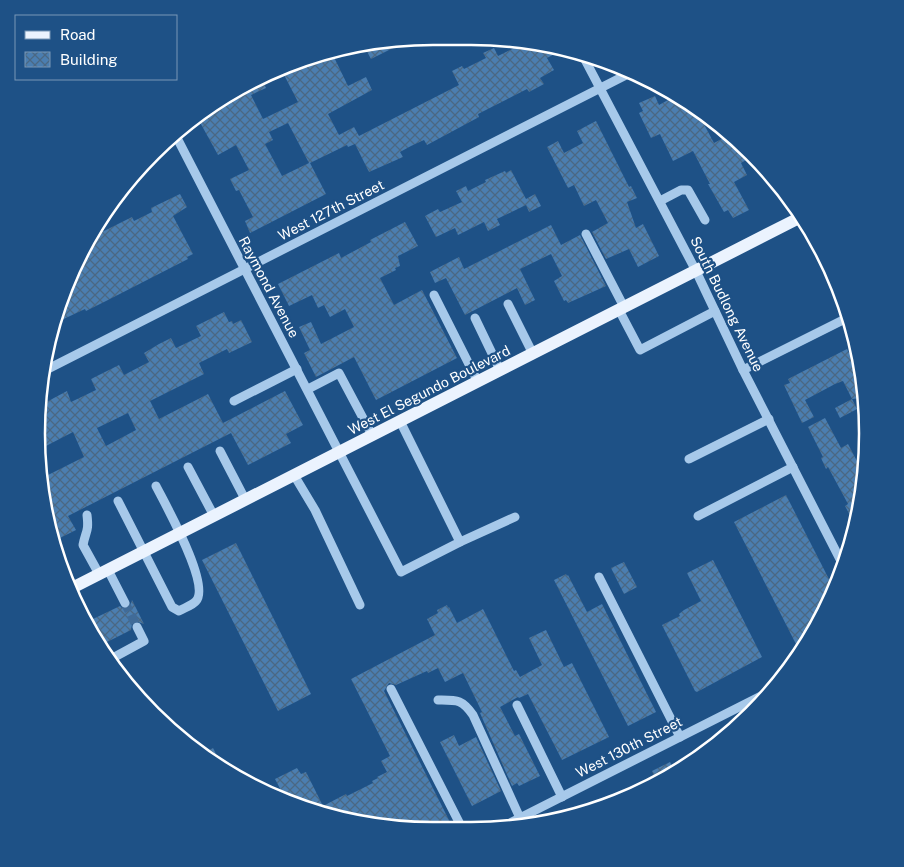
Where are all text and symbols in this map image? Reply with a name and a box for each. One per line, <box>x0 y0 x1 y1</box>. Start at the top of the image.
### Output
legend <box>15 15 178 80</box>
text: Road <box>60 26 96 43</box>
text: Building <box>60 51 118 68</box>
street label: West 127th Street <box>275 176 387 244</box>
street label: Raymond Avenue <box>236 234 302 340</box>
street label: South Budlong Avenue <box>687 234 767 374</box>
street label: West El Segundo Boulevard <box>345 342 513 438</box>
street label: West 130th Street <box>573 713 685 781</box>

